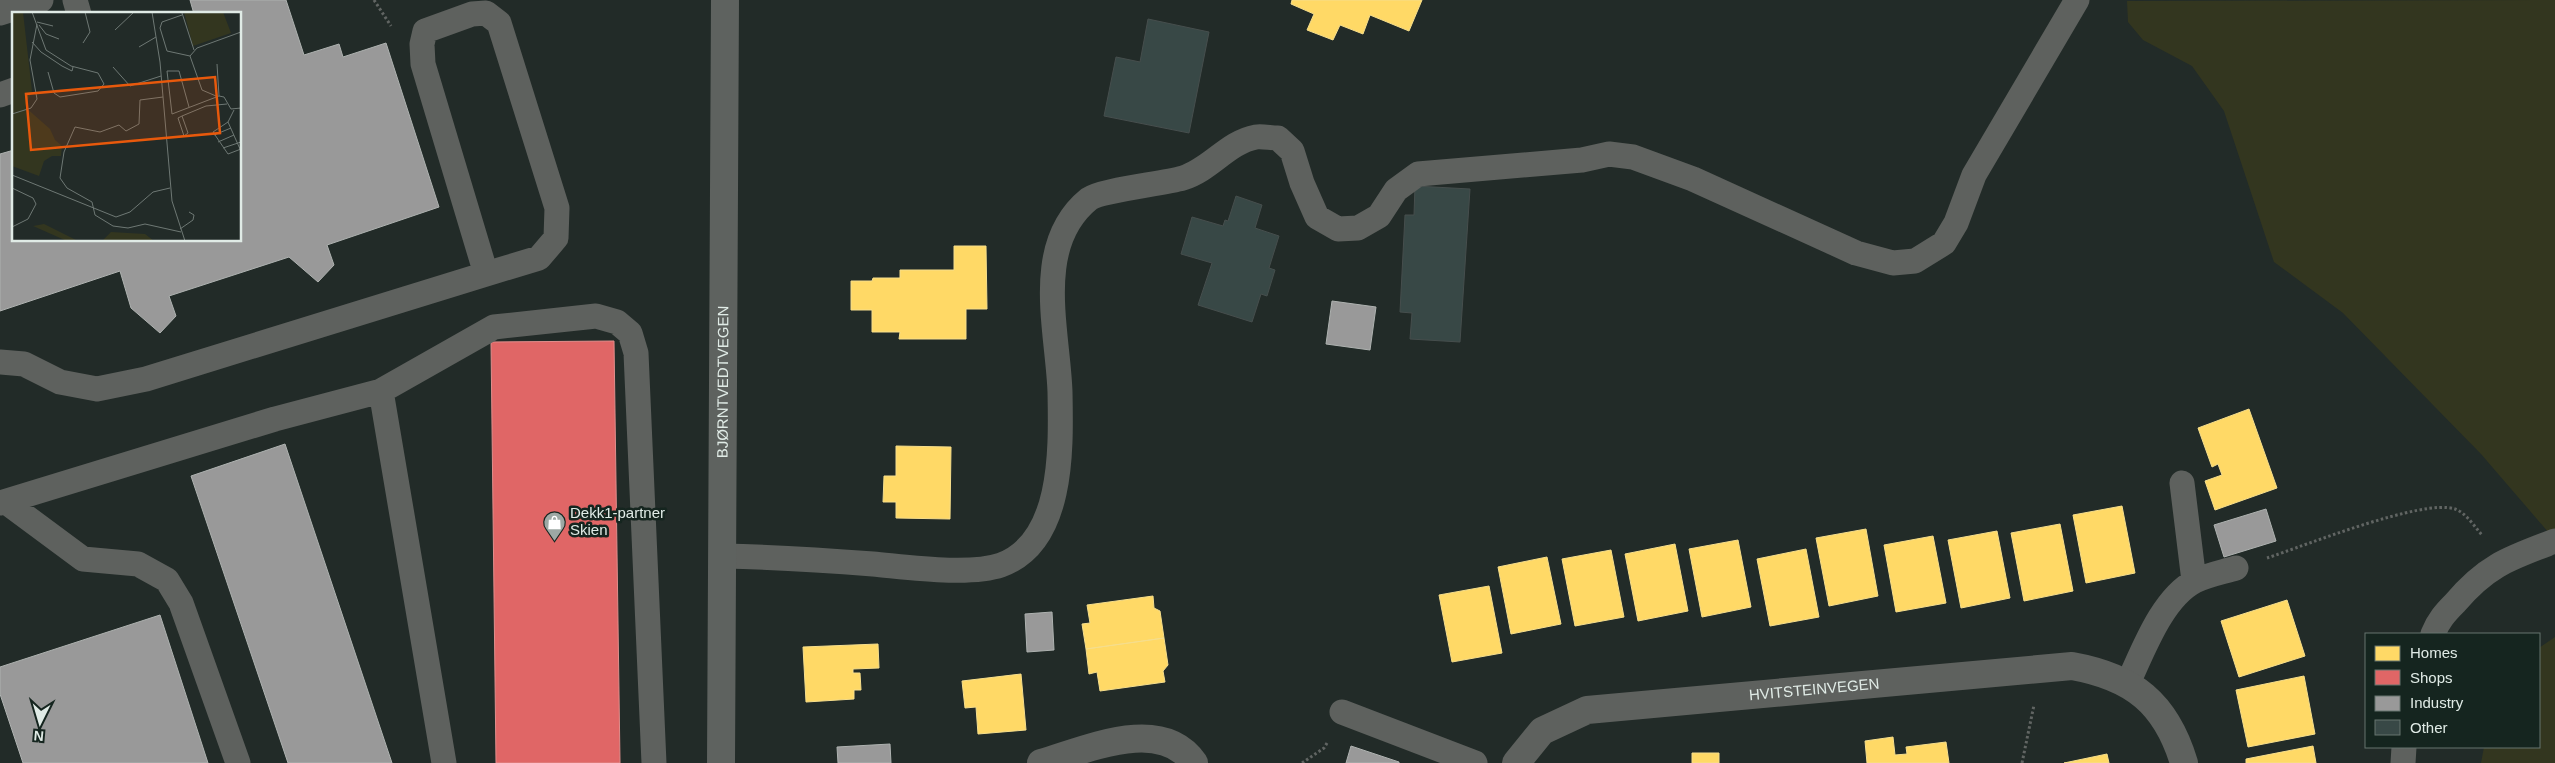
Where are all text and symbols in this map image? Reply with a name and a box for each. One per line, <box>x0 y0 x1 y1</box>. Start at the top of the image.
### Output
inset map <box>12 12 241 241</box>
street label: BJØRNTVEDTVEGEN <box>714 306 731 458</box>
place label: Dekk1-partner Skien <box>570 504 665 538</box>
shop icon: Dekk1-partner Skien <box>542 510 566 541</box>
legend <box>2365 633 2540 748</box>
text: Homes <box>2410 644 2458 661</box>
text: Shops <box>2410 669 2453 686</box>
street label: HVITSTEINVEGEN <box>1748 675 1880 703</box>
text: Industry <box>2410 694 2464 711</box>
north arrow <box>15 698 65 748</box>
text: Other <box>2410 719 2448 736</box>
text: N <box>33 728 45 744</box>

